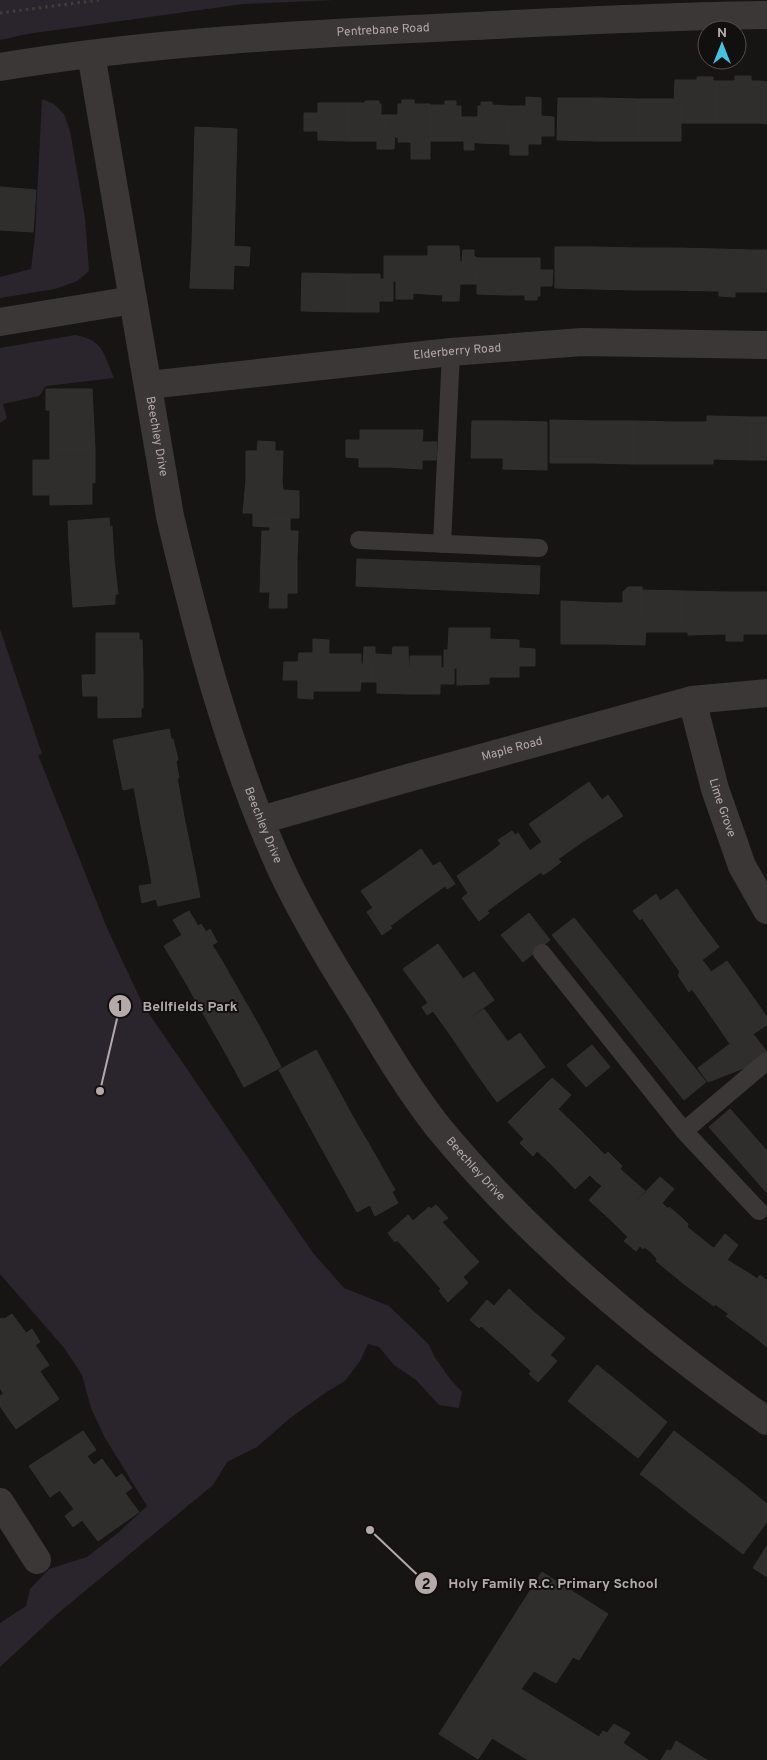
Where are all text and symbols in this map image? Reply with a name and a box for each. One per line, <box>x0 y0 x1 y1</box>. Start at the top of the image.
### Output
street label: Pentrebane Road <box>336 20 430 41</box>
north arrow <box>697 20 747 70</box>
text: N <box>717 25 727 42</box>
street label: Elderberry Road <box>412 340 502 364</box>
street label: Beechley Drive <box>142 395 171 478</box>
street label: Maple Road <box>480 733 545 765</box>
street label: Lime Grove <box>705 777 739 840</box>
street label: Beechley Drive <box>240 785 286 866</box>
callout: Bellfields Park <box>108 992 248 1021</box>
text: 1 <box>117 998 123 1017</box>
text: Bellfields Park <box>142 999 238 1016</box>
street label: Beechley Drive <box>442 1134 508 1205</box>
callout: Holy Family R.C. Primary School <box>413 1569 668 1598</box>
text: 2 <box>421 1576 431 1595</box>
text: Holy Family R.C. Primary School <box>448 1576 658 1593</box>

